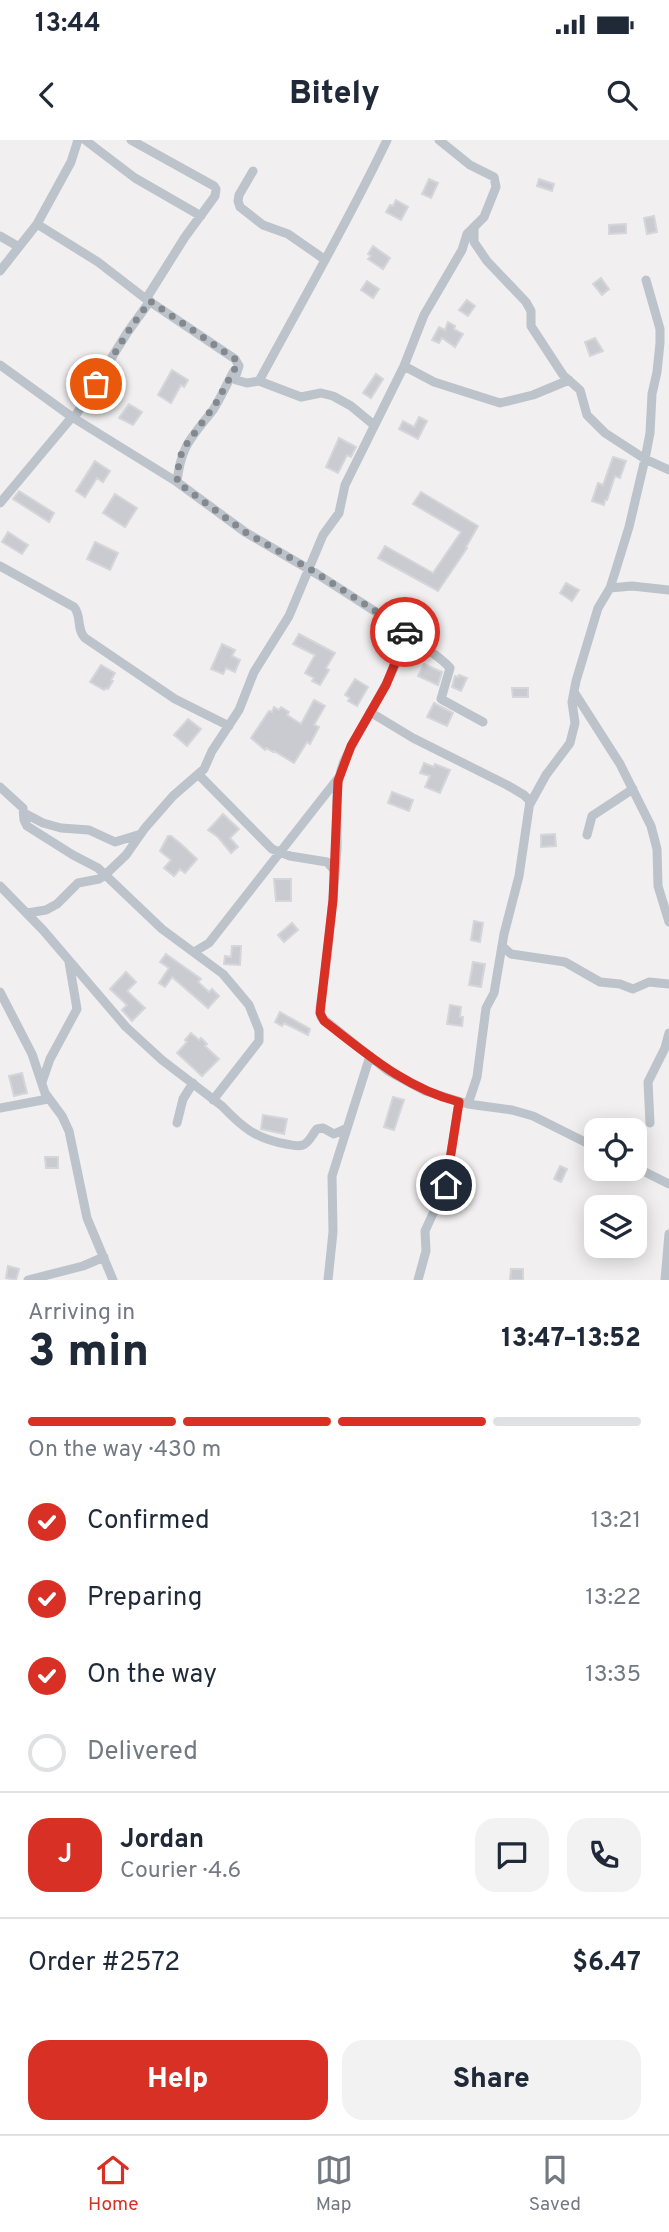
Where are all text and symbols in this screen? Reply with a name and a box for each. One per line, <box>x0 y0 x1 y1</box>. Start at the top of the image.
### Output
text: 13:44 <box>35 8 101 41</box>
text: Bitely <box>289 75 380 115</box>
icon: back <box>28 76 66 114</box>
icon: search <box>603 76 641 114</box>
pin <box>66 354 126 414</box>
icon: bag <box>77 365 115 403</box>
courier <box>370 597 440 667</box>
icon: car <box>386 613 424 651</box>
map controls <box>584 1118 647 1258</box>
button: locate <box>584 1118 647 1181</box>
pin <box>416 1155 476 1215</box>
icon: home <box>427 1166 465 1204</box>
button: layers <box>584 1195 647 1258</box>
text: Arriving in <box>28 1299 135 1328</box>
text: 13:47–13:52 <box>501 1323 641 1356</box>
text: 3 min <box>28 1324 149 1383</box>
text: On the way · 430 m <box>28 1436 221 1465</box>
icon: check <box>28 1503 66 1541</box>
text: Confirmed <box>87 1505 210 1538</box>
text: 13:21 <box>591 1507 641 1536</box>
icon: check <box>28 1580 66 1618</box>
text: Preparing <box>87 1582 202 1615</box>
text: 13:22 <box>585 1584 641 1613</box>
icon: check <box>28 1657 66 1695</box>
text: On the way <box>87 1659 217 1692</box>
text: 13:35 <box>585 1661 641 1690</box>
text: Delivered <box>87 1736 198 1769</box>
button: chat <box>475 1818 549 1892</box>
button: phone <box>567 1818 641 1892</box>
text: Jordan <box>120 1824 204 1857</box>
text: J <box>58 1839 72 1872</box>
text: Courier · 4.6 <box>120 1857 241 1886</box>
text: Order #2572 <box>28 1947 180 1980</box>
text: $6.47 <box>572 1947 641 1980</box>
button: Help <box>28 2040 328 2120</box>
button: Share <box>342 2040 641 2120</box>
tab: Home <box>88 2151 139 2217</box>
tab: Map <box>315 2151 353 2217</box>
tab: Saved <box>529 2151 581 2217</box>

